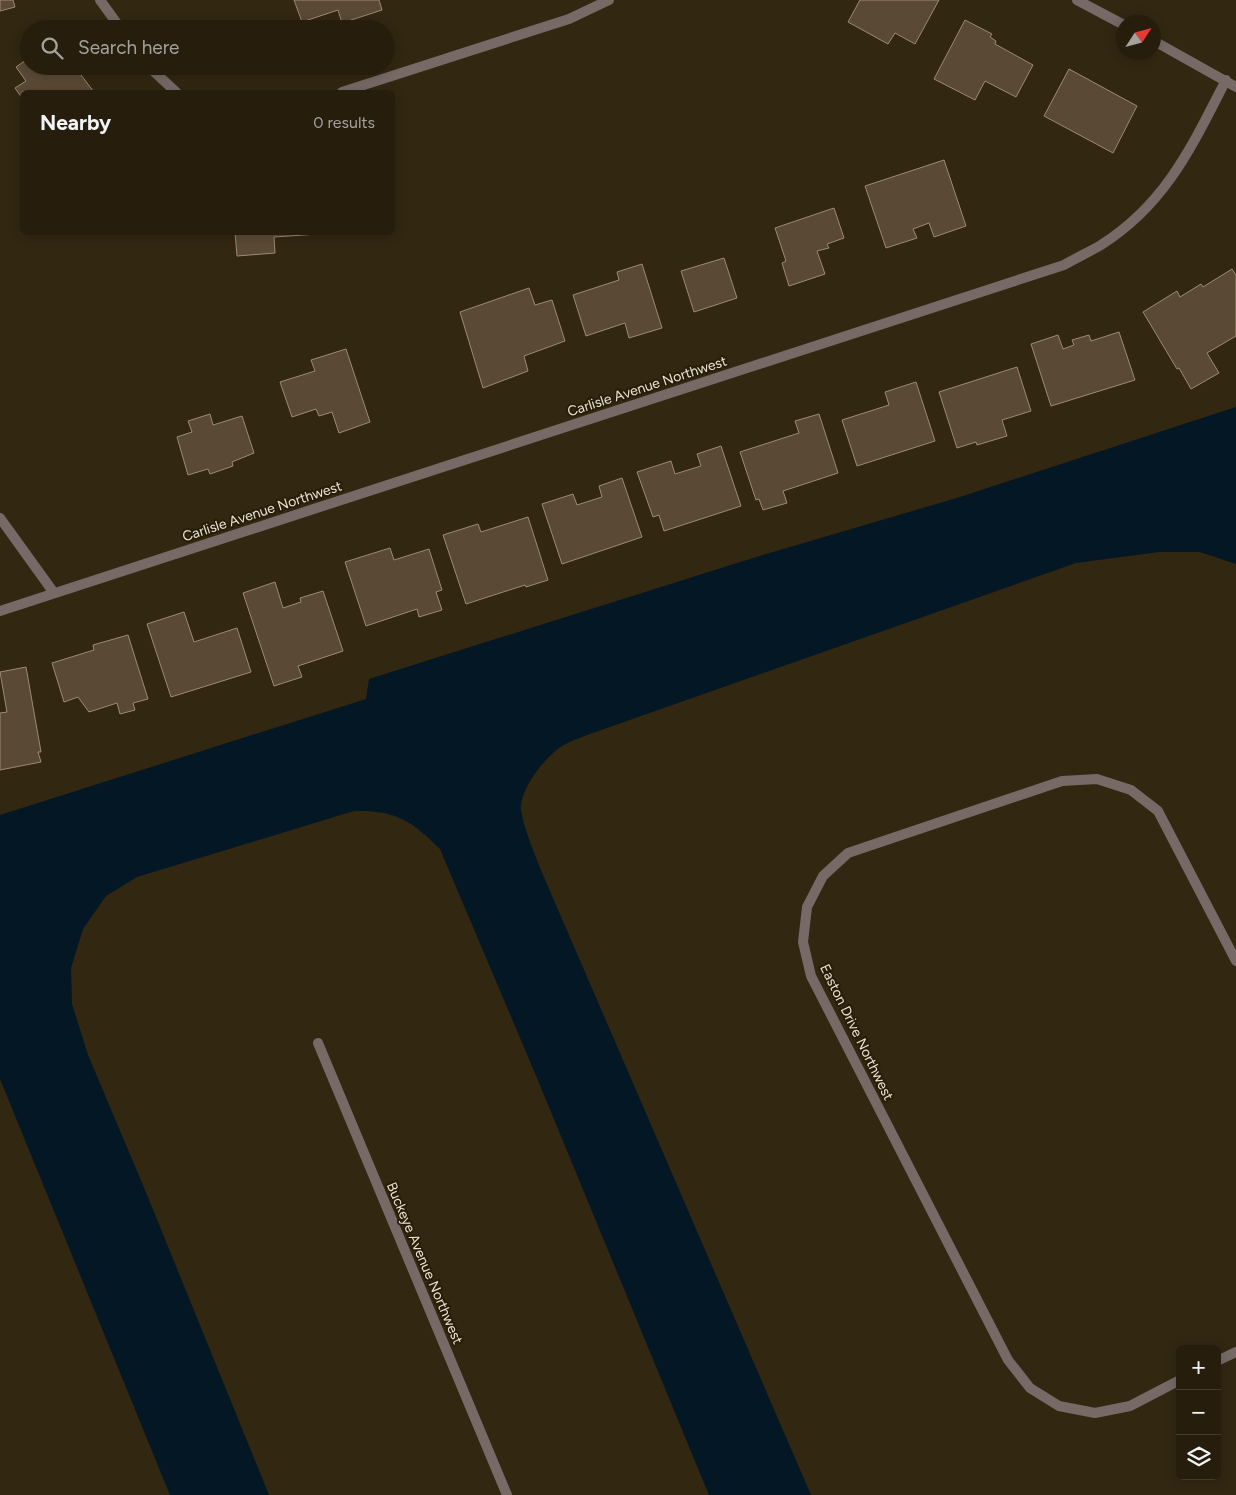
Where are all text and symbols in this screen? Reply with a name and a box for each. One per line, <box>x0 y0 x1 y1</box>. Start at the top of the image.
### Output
north arrow <box>1116 15 1161 60</box>
search box <box>20 20 395 75</box>
icon: search <box>38 34 66 62</box>
text: Search here <box>78 36 180 59</box>
text: Nearby <box>40 110 111 135</box>
text: 0 results <box>313 113 375 132</box>
street label: Carlisle Avenue Northwest <box>565 353 729 420</box>
street label: Carlisle Avenue Northwest <box>180 478 344 545</box>
street label: Easton Drive Northwest <box>816 961 897 1103</box>
street label: Buckeye Avenue Northwest <box>383 1180 466 1347</box>
map controls <box>1176 1345 1221 1480</box>
button: + <box>1176 1345 1221 1390</box>
button: − <box>1176 1390 1221 1435</box>
button: layers <box>1176 1435 1221 1480</box>

